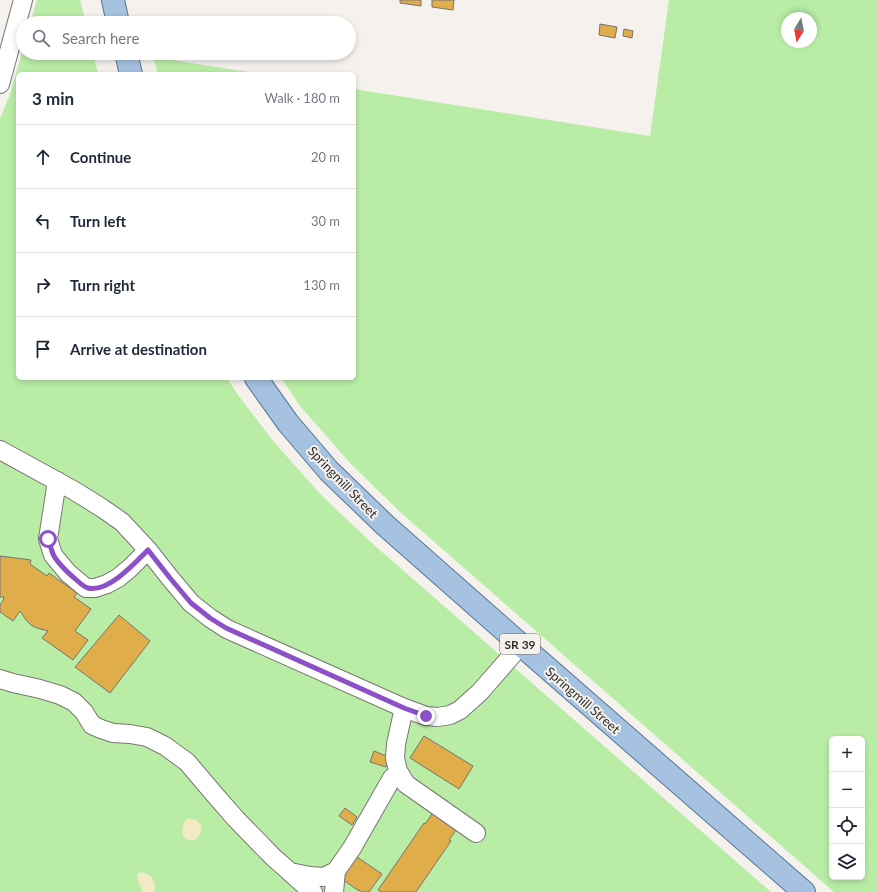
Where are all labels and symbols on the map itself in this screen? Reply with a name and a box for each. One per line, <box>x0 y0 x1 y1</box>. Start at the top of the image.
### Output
north arrow <box>781 12 817 48</box>
street label: Springmill Street <box>305 443 381 521</box>
route start <box>39 530 57 548</box>
road number: SR 39 <box>500 634 540 654</box>
street label: Springmill Street <box>542 663 624 737</box>
route end <box>417 707 435 725</box>

